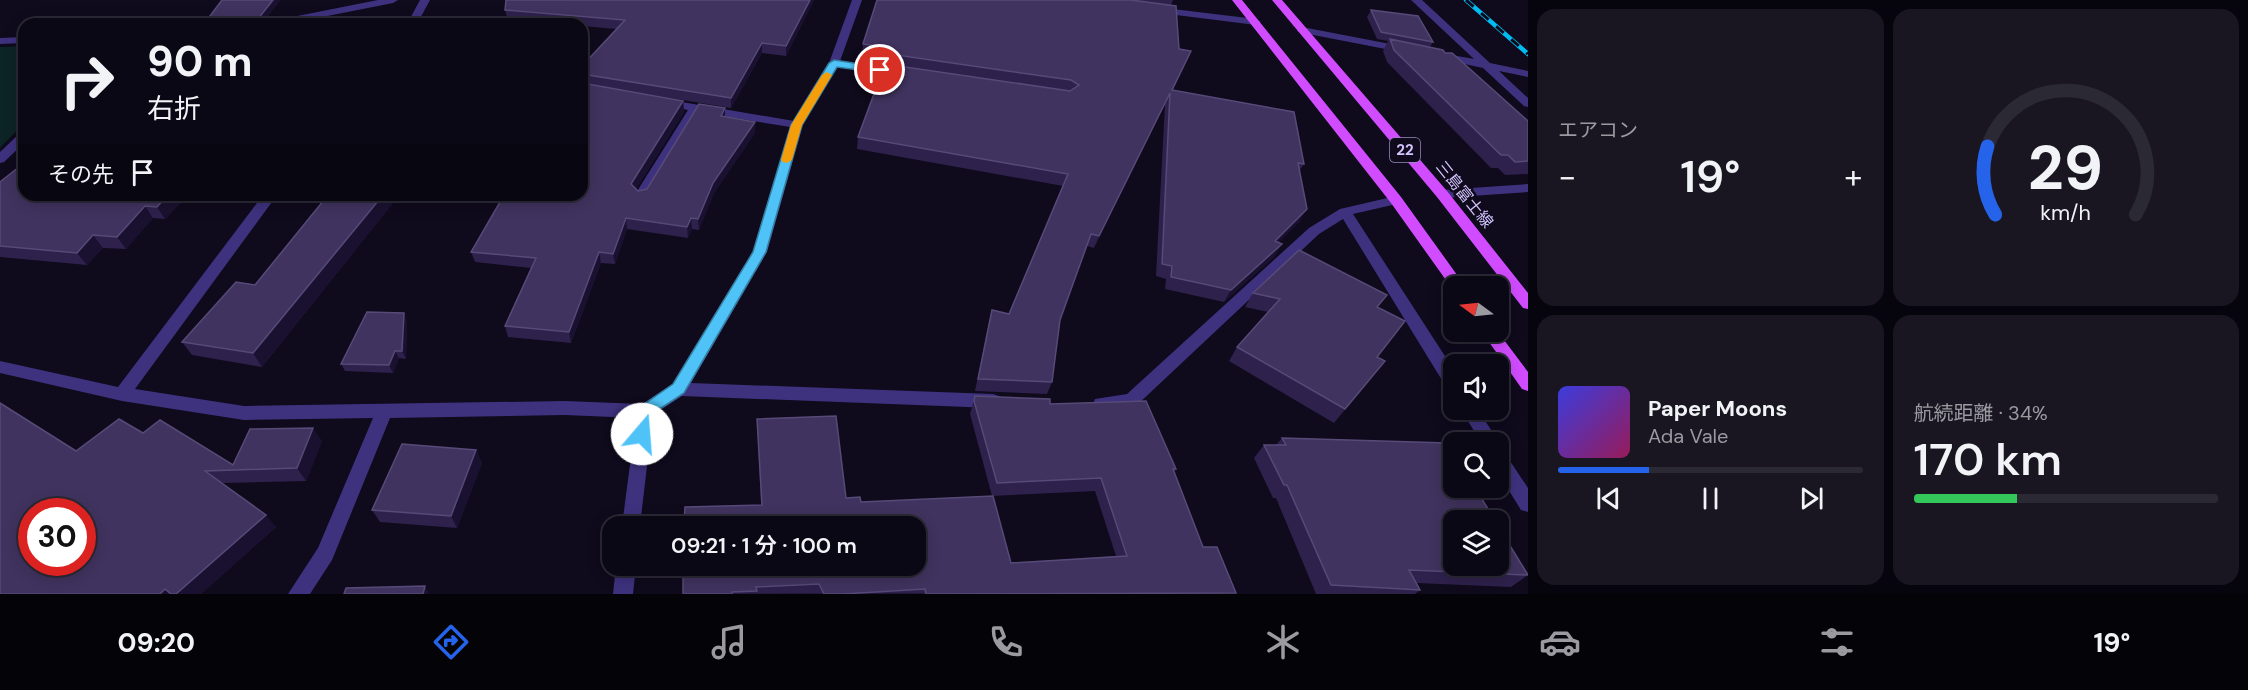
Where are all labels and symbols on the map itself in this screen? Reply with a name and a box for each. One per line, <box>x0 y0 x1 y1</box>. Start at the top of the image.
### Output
pin <box>854 44 905 95</box>
road number: 22 <box>1390 138 1420 162</box>
street label: 三島富士線 <box>1431 157 1498 232</box>
north arrow <box>1443 276 1509 342</box>
position arrow <box>610 402 674 466</box>
speed limit sign: 30 <box>18 498 96 576</box>

